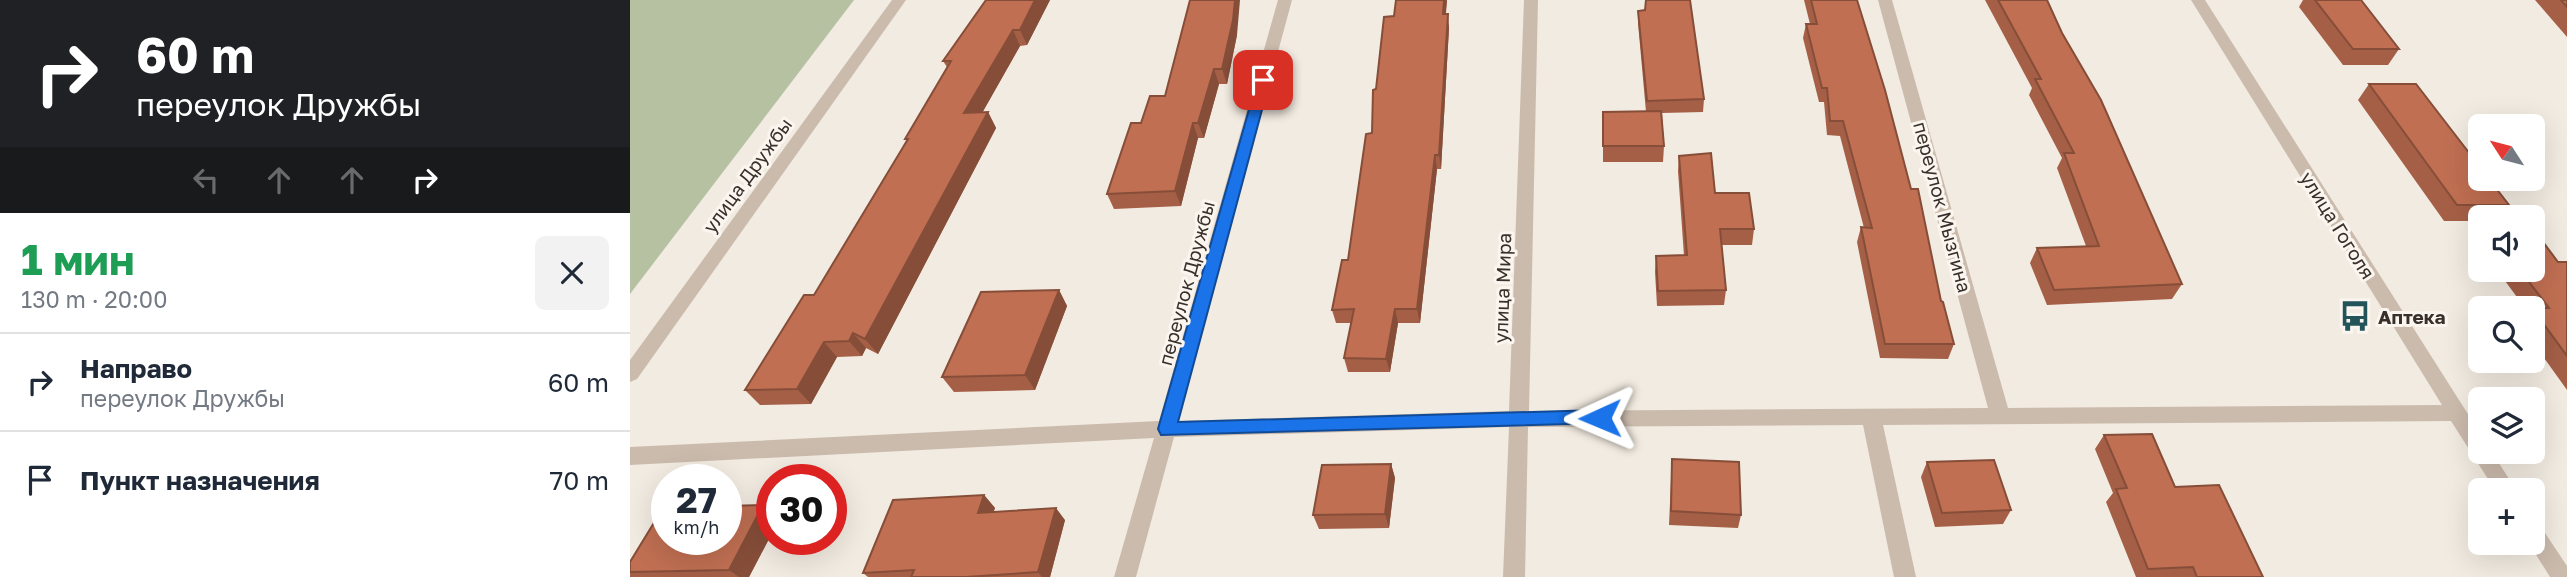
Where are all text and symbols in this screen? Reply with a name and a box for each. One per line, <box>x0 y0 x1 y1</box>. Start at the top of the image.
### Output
text: 60 m <box>136 25 254 84</box>
icon: right <box>21 28 112 119</box>
pin <box>1233 50 1293 110</box>
icon: arrive <box>1244 61 1282 99</box>
text: переулок Дружбы <box>136 85 421 123</box>
street label: улица Дружбы <box>698 113 796 237</box>
north arrow <box>2468 114 2544 191</box>
map controls <box>2468 114 2545 555</box>
street label: переулок Мызгина <box>1909 119 1977 295</box>
icon: left <box>187 161 225 199</box>
icon: ahead <box>260 161 298 199</box>
icon: ahead <box>333 161 371 199</box>
icon: right <box>406 161 444 199</box>
street label: улица Гоголя <box>2296 167 2380 283</box>
street label: переулок Дружбы <box>1153 198 1219 368</box>
button: sound <box>2468 205 2545 282</box>
street label: улица Мира <box>1489 232 1515 344</box>
text: 1 мин <box>21 234 135 284</box>
button: close <box>535 236 609 310</box>
text: 130 m · 20:00 <box>21 285 167 313</box>
button: search <box>2468 296 2545 373</box>
bus stop icon: Аптека <box>2338 299 2372 333</box>
place label: Аптека <box>2378 305 2446 328</box>
text: Направо <box>80 353 192 384</box>
icon: right <box>21 363 59 401</box>
text: 60 m <box>548 367 609 398</box>
position arrow <box>1563 381 1637 455</box>
text: переулок Дружбы <box>80 384 285 412</box>
button: layers <box>2468 387 2545 464</box>
icon: arrive <box>21 461 59 499</box>
speed limit sign: 30 <box>756 464 847 555</box>
text: Пункт назначения <box>80 465 320 496</box>
text: 70 m <box>550 465 609 496</box>
button: + <box>2468 478 2545 555</box>
text: 27 <box>676 479 717 521</box>
text: km/h <box>674 516 719 538</box>

